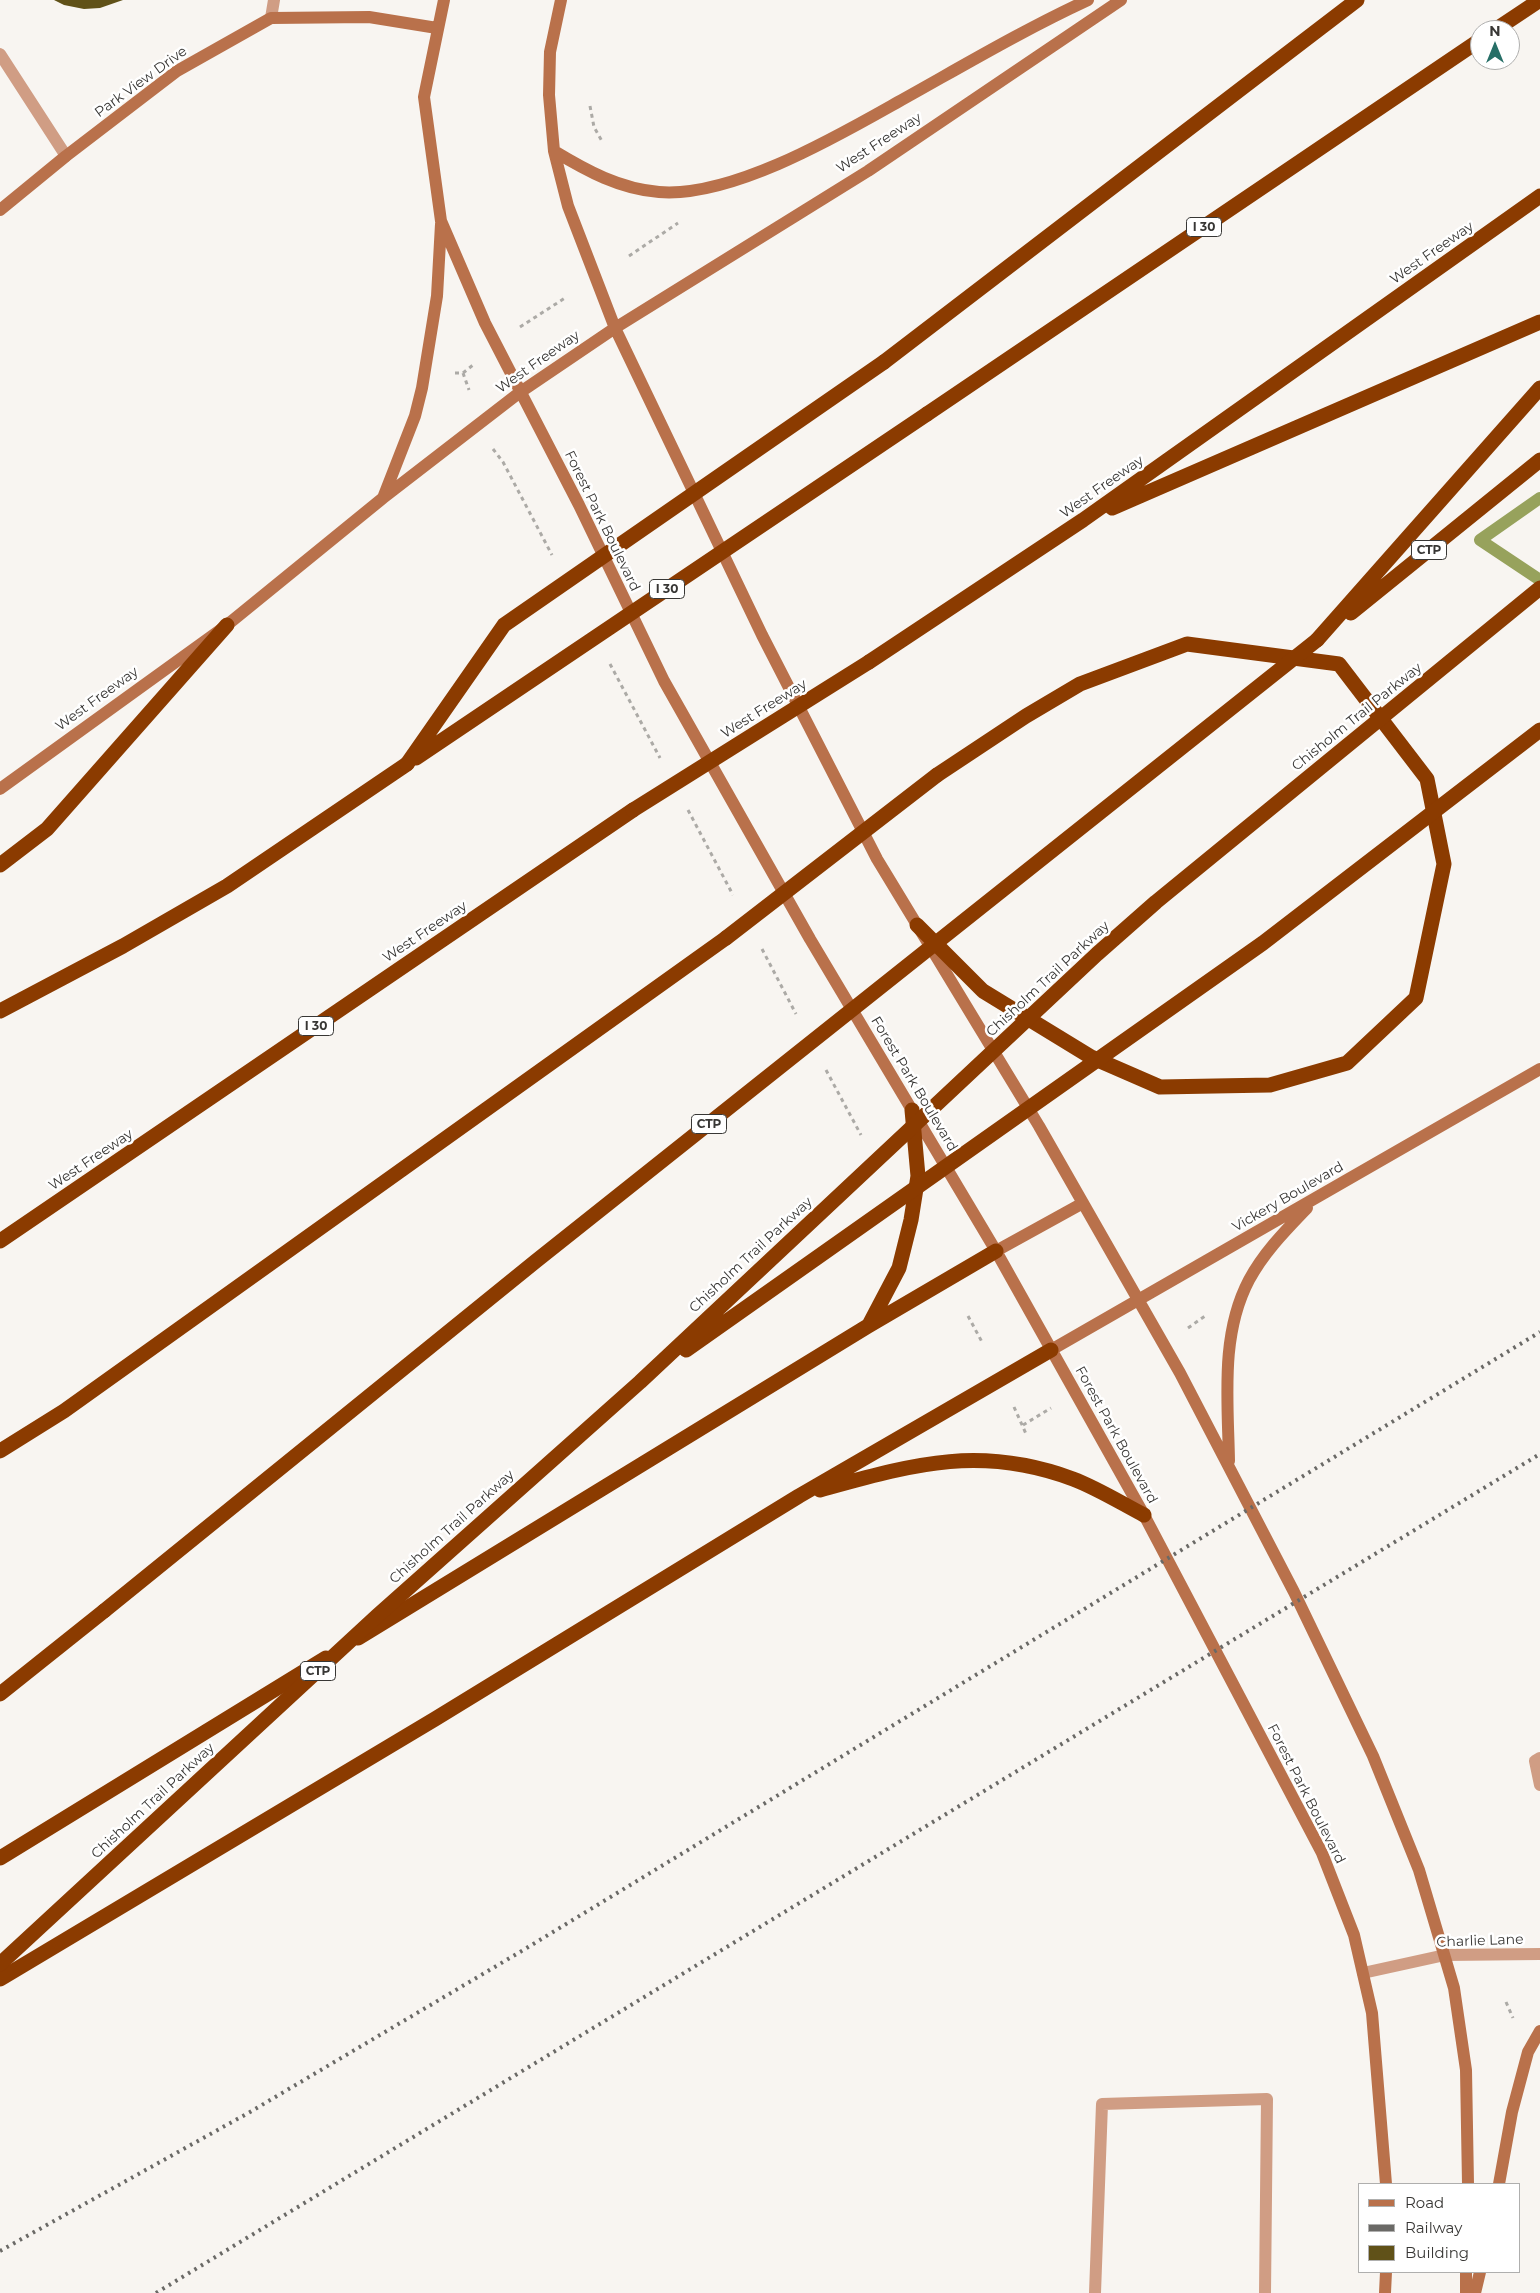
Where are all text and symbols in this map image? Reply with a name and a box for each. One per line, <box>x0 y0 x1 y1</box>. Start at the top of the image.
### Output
north arrow <box>1470 20 1520 70</box>
text: N <box>1489 22 1501 40</box>
street label: Park View Drive <box>92 43 190 121</box>
street label: West Freeway <box>833 109 925 177</box>
road number: I 30 <box>1186 218 1222 236</box>
street label: West Freeway <box>1387 218 1477 288</box>
street label: West Freeway <box>493 327 583 397</box>
street label: Forest Park Boulevard <box>561 448 643 594</box>
street label: West Freeway <box>1057 452 1147 522</box>
road number: CTP <box>1412 540 1446 560</box>
road number: I 30 <box>650 580 684 598</box>
street label: Chisholm Trail Parkway <box>1289 659 1425 775</box>
street label: West Freeway <box>52 663 142 735</box>
street label: West Freeway <box>718 676 810 742</box>
street label: West Freeway <box>380 898 470 966</box>
street label: Chisholm Trail Parkway <box>983 918 1113 1040</box>
street label: Forest Park Boulevard <box>867 1013 961 1155</box>
road number: I 30 <box>298 1016 334 1036</box>
road number: CTP <box>692 1114 726 1134</box>
street label: West Freeway <box>46 1126 136 1194</box>
street label: Vickery Boulevard <box>1229 1158 1347 1236</box>
street label: Chisholm Trail Parkway <box>686 1194 816 1316</box>
street label: Forest Park Boulevard <box>1071 1363 1161 1507</box>
street label: Chisholm Trail Parkway <box>386 1467 518 1587</box>
road number: CTP <box>300 1662 336 1680</box>
street label: Forest Park Boulevard <box>1263 1721 1349 1867</box>
street label: Chisholm Trail Parkway <box>88 1740 218 1862</box>
street label: Charlie Lane <box>1436 1931 1524 1951</box>
legend <box>1358 2183 1520 2273</box>
text: Road <box>1405 2193 1444 2212</box>
text: Railway <box>1405 2218 1462 2237</box>
text: Building <box>1405 2243 1469 2262</box>

